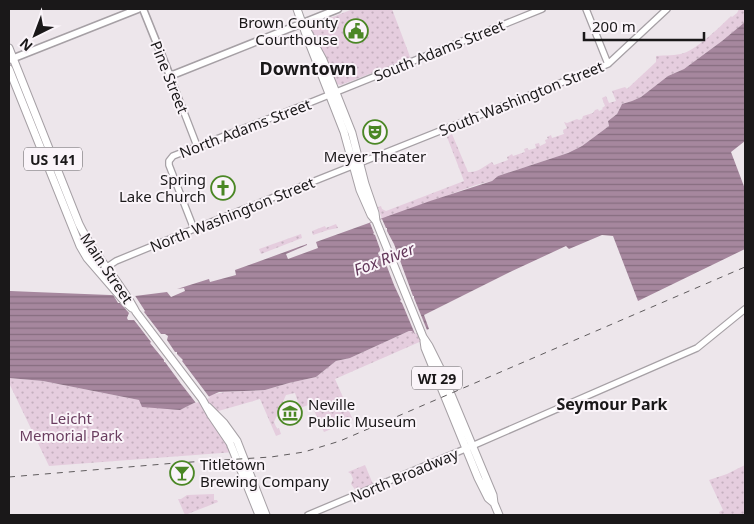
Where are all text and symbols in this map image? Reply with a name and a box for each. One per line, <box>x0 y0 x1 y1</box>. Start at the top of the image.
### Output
north arrow <box>10 10 60 60</box>
scale bar <box>584 10 704 42</box>
place label: Brown County Courthouse <box>238 12 338 49</box>
street label: South Adams Street <box>371 14 508 85</box>
text: 200 m <box>592 16 636 36</box>
public building icon: Brown County Courthouse <box>343 18 369 44</box>
text: N <box>15 34 37 56</box>
street label: Pine Street <box>146 38 194 117</box>
district label: Downtown <box>260 56 356 80</box>
street label: South Washington Street <box>436 56 607 140</box>
street label: North Adams Street <box>176 93 314 162</box>
theatre icon: Meyer Theater <box>362 119 388 145</box>
place label: Meyer Theater <box>324 146 426 166</box>
road number: US 141 <box>24 148 82 170</box>
place label: Spring Lake Church <box>119 169 206 206</box>
street label: North Washington Street <box>147 172 318 256</box>
church icon: Spring Lake Church <box>210 175 236 201</box>
street label: Main Street <box>76 229 138 308</box>
water label: Fox River <box>350 237 418 281</box>
road number: WI 29 <box>412 366 462 389</box>
district label: Seymour Park <box>556 393 668 415</box>
place label: Neville Public Museum <box>308 394 416 431</box>
museum icon: Neville Public Museum <box>277 400 303 426</box>
park label: Leicht Memorial Park <box>19 408 123 445</box>
street label: North Broadway <box>347 443 461 507</box>
place label: Titletown Brewing Company <box>200 454 329 491</box>
bar icon: Titletown Brewing Company <box>169 460 195 486</box>

